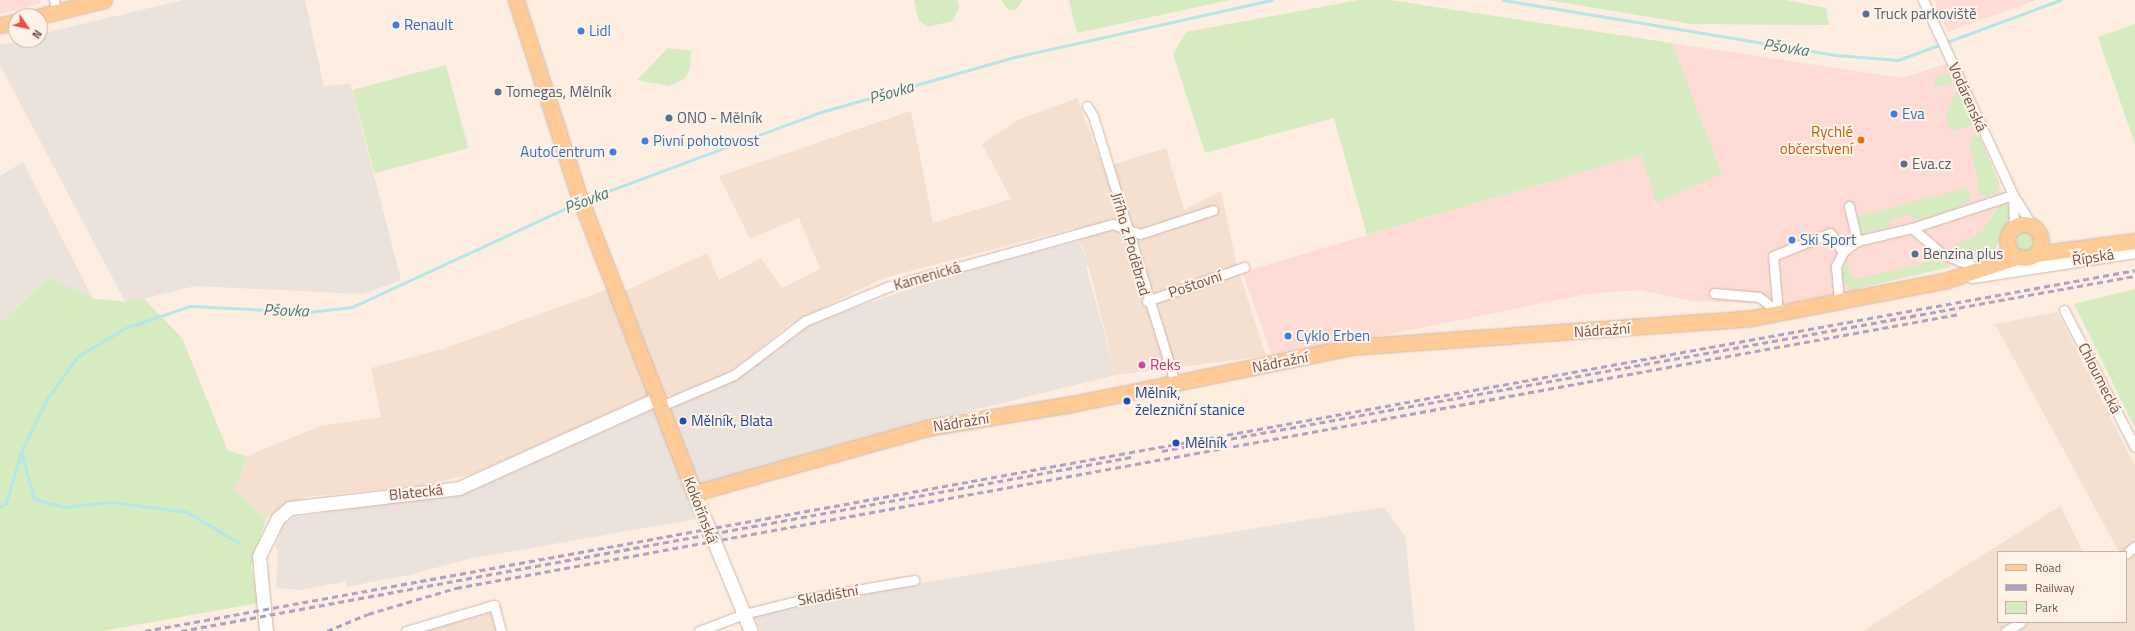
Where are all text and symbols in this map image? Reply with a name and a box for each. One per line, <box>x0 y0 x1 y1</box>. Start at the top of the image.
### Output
place label: Truck parkoviště <box>1874 5 1976 23</box>
north arrow <box>8 8 48 48</box>
marker: Truck parkoviště <box>1861 9 1871 19</box>
place label: Renault <box>404 16 453 34</box>
marker: Renault <box>391 20 401 30</box>
place label: Lidl <box>589 22 611 40</box>
marker: Lidl <box>576 26 586 36</box>
text: N <box>28 27 46 42</box>
water label: Pšovka <box>1762 34 1810 60</box>
street label: Vodárenská <box>1945 60 1991 134</box>
water label: Pšovka <box>866 77 916 107</box>
place label: Tomegas, Mělník <box>506 83 612 101</box>
marker: Tomegas, Mělník <box>493 87 503 97</box>
place label: Eva <box>1902 105 1925 123</box>
place label: ONO - Mělník <box>677 109 762 127</box>
marker: Eva <box>1889 109 1899 119</box>
marker: ONO - Mělník <box>664 113 674 123</box>
place label: Rychlé občerstvení <box>1780 122 1853 157</box>
place label: Pivní pohotovost <box>653 132 759 150</box>
marker: Rychlé občerstvení <box>1856 135 1866 145</box>
marker: Pivní pohotovost <box>640 136 650 146</box>
place label: AutoCentrum <box>520 143 605 161</box>
marker: AutoCentrum <box>608 147 618 157</box>
place label: Eva.cz <box>1912 155 1951 173</box>
marker: Eva.cz <box>1899 159 1909 169</box>
water label: Pšovka <box>561 183 611 217</box>
street label: Jiřího z Poděbrad <box>1108 190 1154 298</box>
place label: Ski Sport <box>1800 231 1856 249</box>
marker: Ski Sport <box>1787 235 1797 245</box>
place label: Benzina plus <box>1923 245 2003 263</box>
street label: Řípská <box>2071 245 2115 269</box>
marker: Benzina plus <box>1910 249 1920 259</box>
street label: Kamenická <box>891 258 963 294</box>
street label: Poštovní <box>1166 266 1224 302</box>
water label: Pšovka <box>263 300 309 320</box>
street label: Nádražní <box>1573 319 1631 341</box>
place label: Cyklo Erben <box>1296 327 1370 345</box>
marker: Cyklo Erben <box>1283 331 1293 341</box>
street label: Chloumecká <box>2075 340 2125 416</box>
street label: Nádražní <box>1251 348 1309 376</box>
place label: Reks <box>1150 356 1181 374</box>
marker: Reks <box>1137 360 1147 370</box>
place label: Mělník, železniční stanice <box>1135 383 1245 418</box>
marker: Mělník, železniční stanice <box>1122 396 1132 406</box>
street label: Nádražní <box>932 409 990 435</box>
place label: Mělník, Blata <box>691 412 773 430</box>
marker: Mělník, Blata <box>678 416 688 426</box>
place label: Mělník <box>1185 434 1227 452</box>
marker: Mělník <box>1170 437 1182 449</box>
street label: Kokořínská <box>680 474 722 546</box>
street label: Blatecká <box>388 480 444 504</box>
legend <box>1997 551 2127 623</box>
text: Road <box>2035 558 2061 577</box>
text: Railway <box>2035 578 2075 597</box>
street label: Skladištní <box>796 581 860 609</box>
text: Park <box>2035 598 2058 617</box>

